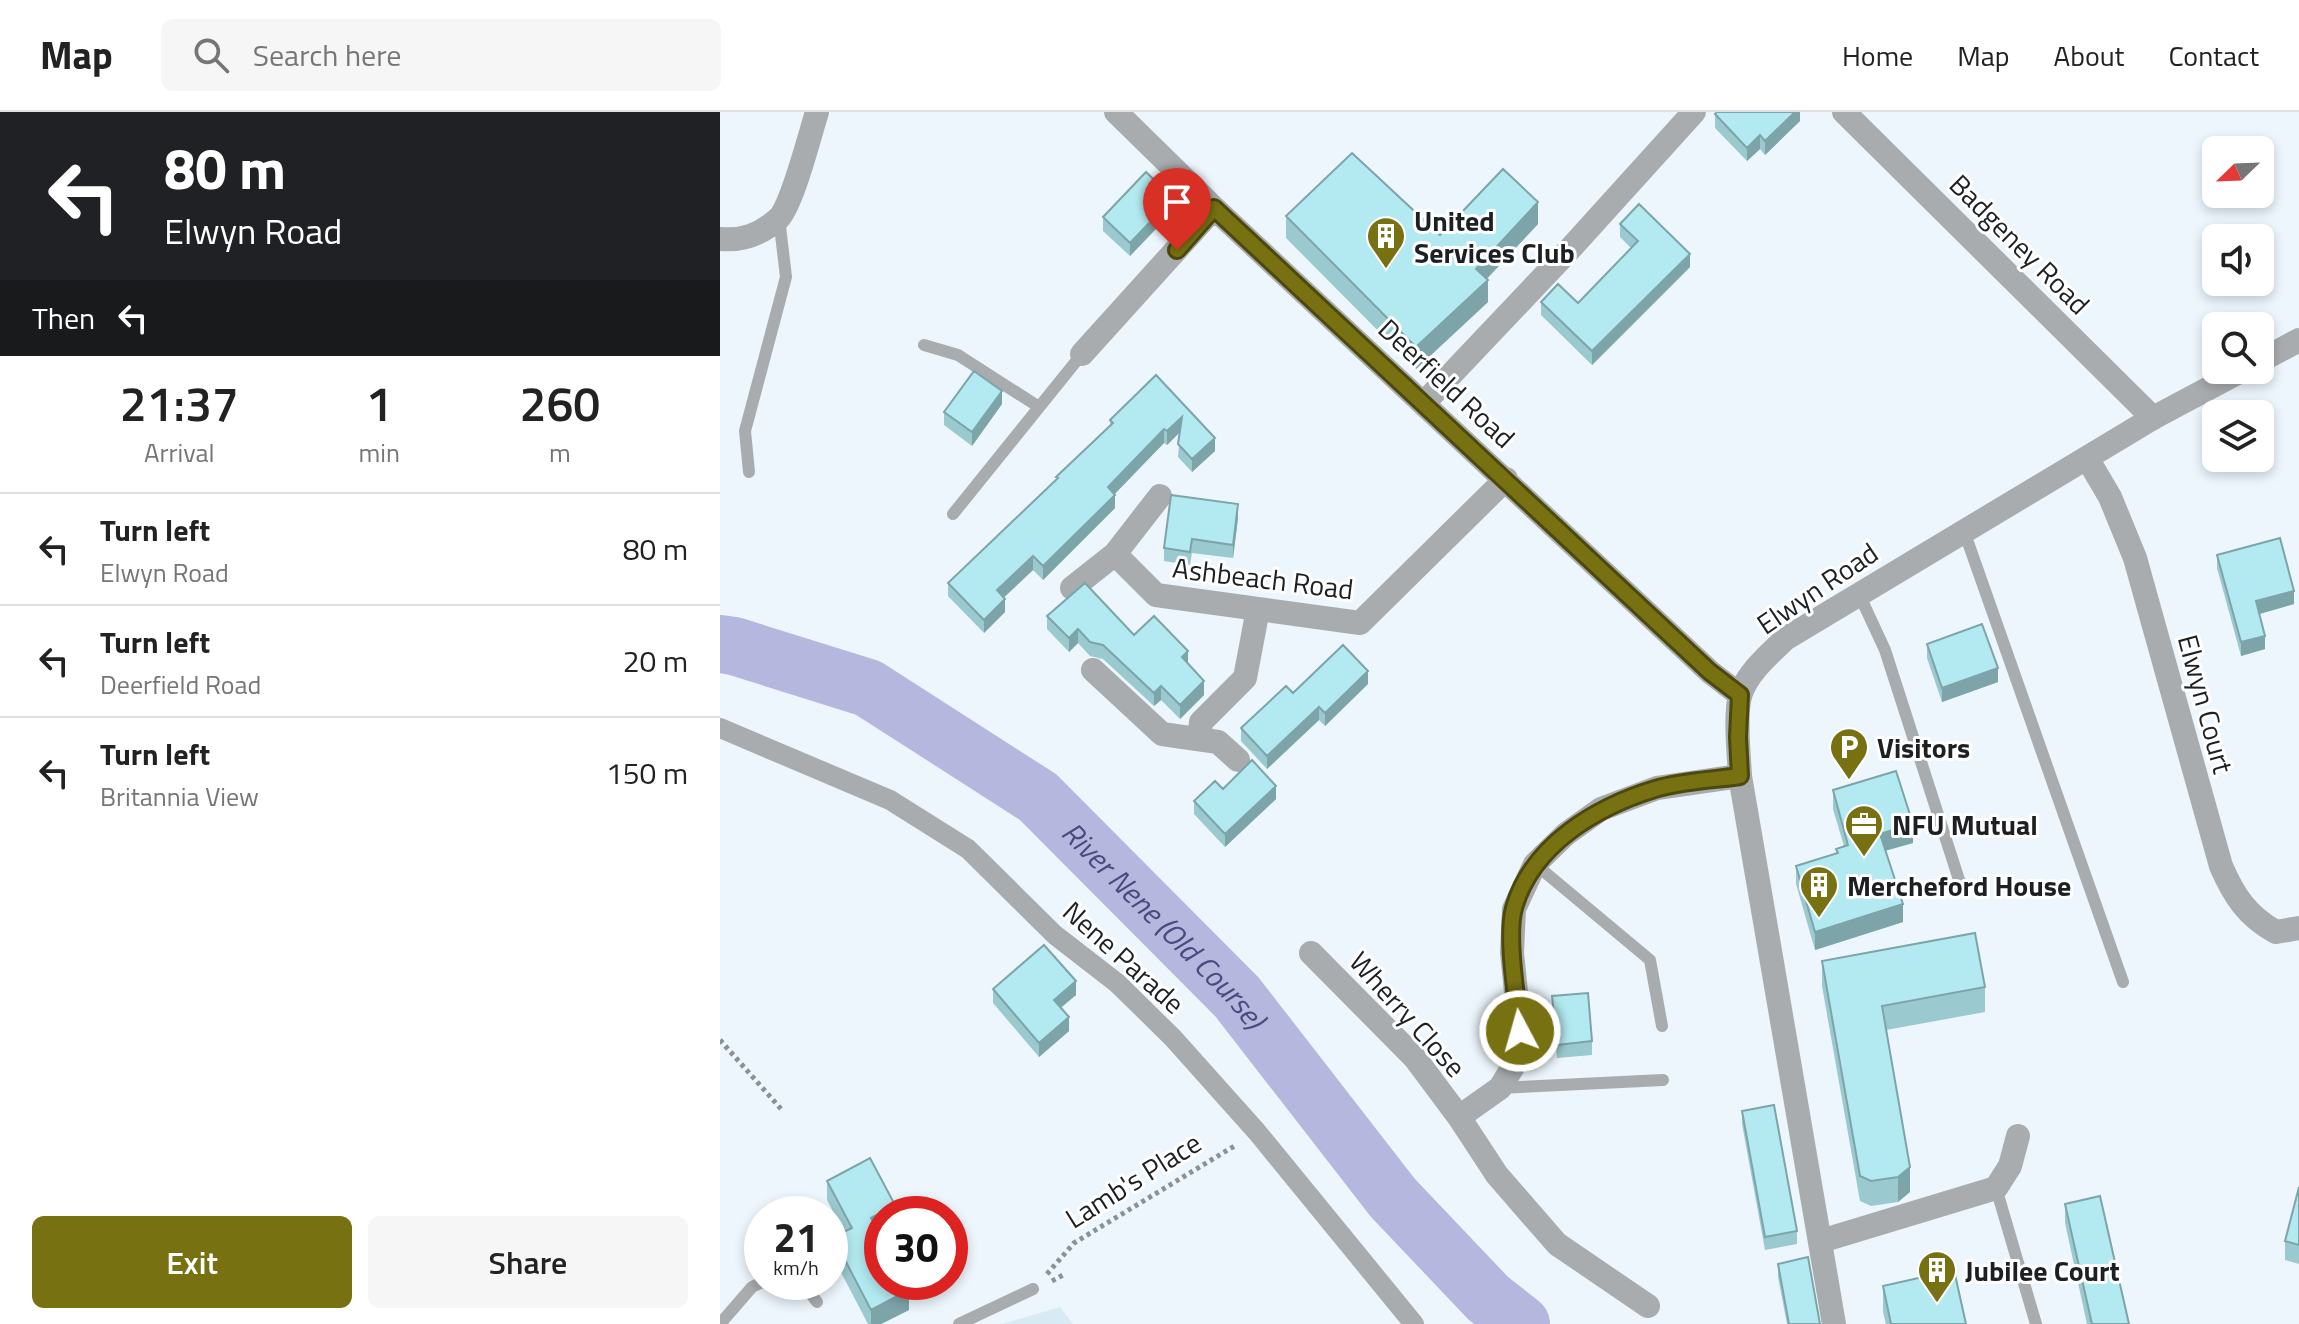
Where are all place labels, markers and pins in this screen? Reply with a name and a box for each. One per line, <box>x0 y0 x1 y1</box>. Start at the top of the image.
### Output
pin <box>1143 168 1211 250</box>
place label: United Services Club <box>1414 199 1575 274</box>
building icon: United Services Club <box>1365 215 1407 270</box>
parking icon: Visitors <box>1828 726 1870 781</box>
place label: Visitors <box>1877 726 1970 769</box>
office icon: NFU Mutual <box>1843 803 1885 858</box>
place label: NFU Mutual <box>1892 803 2038 846</box>
building icon: Mercheford House <box>1798 864 1840 919</box>
place label: Mercheford House <box>1847 864 2071 907</box>
building icon: Jubilee Court <box>1916 1249 1958 1304</box>
place label: Jubilee Court <box>1965 1249 2120 1292</box>

